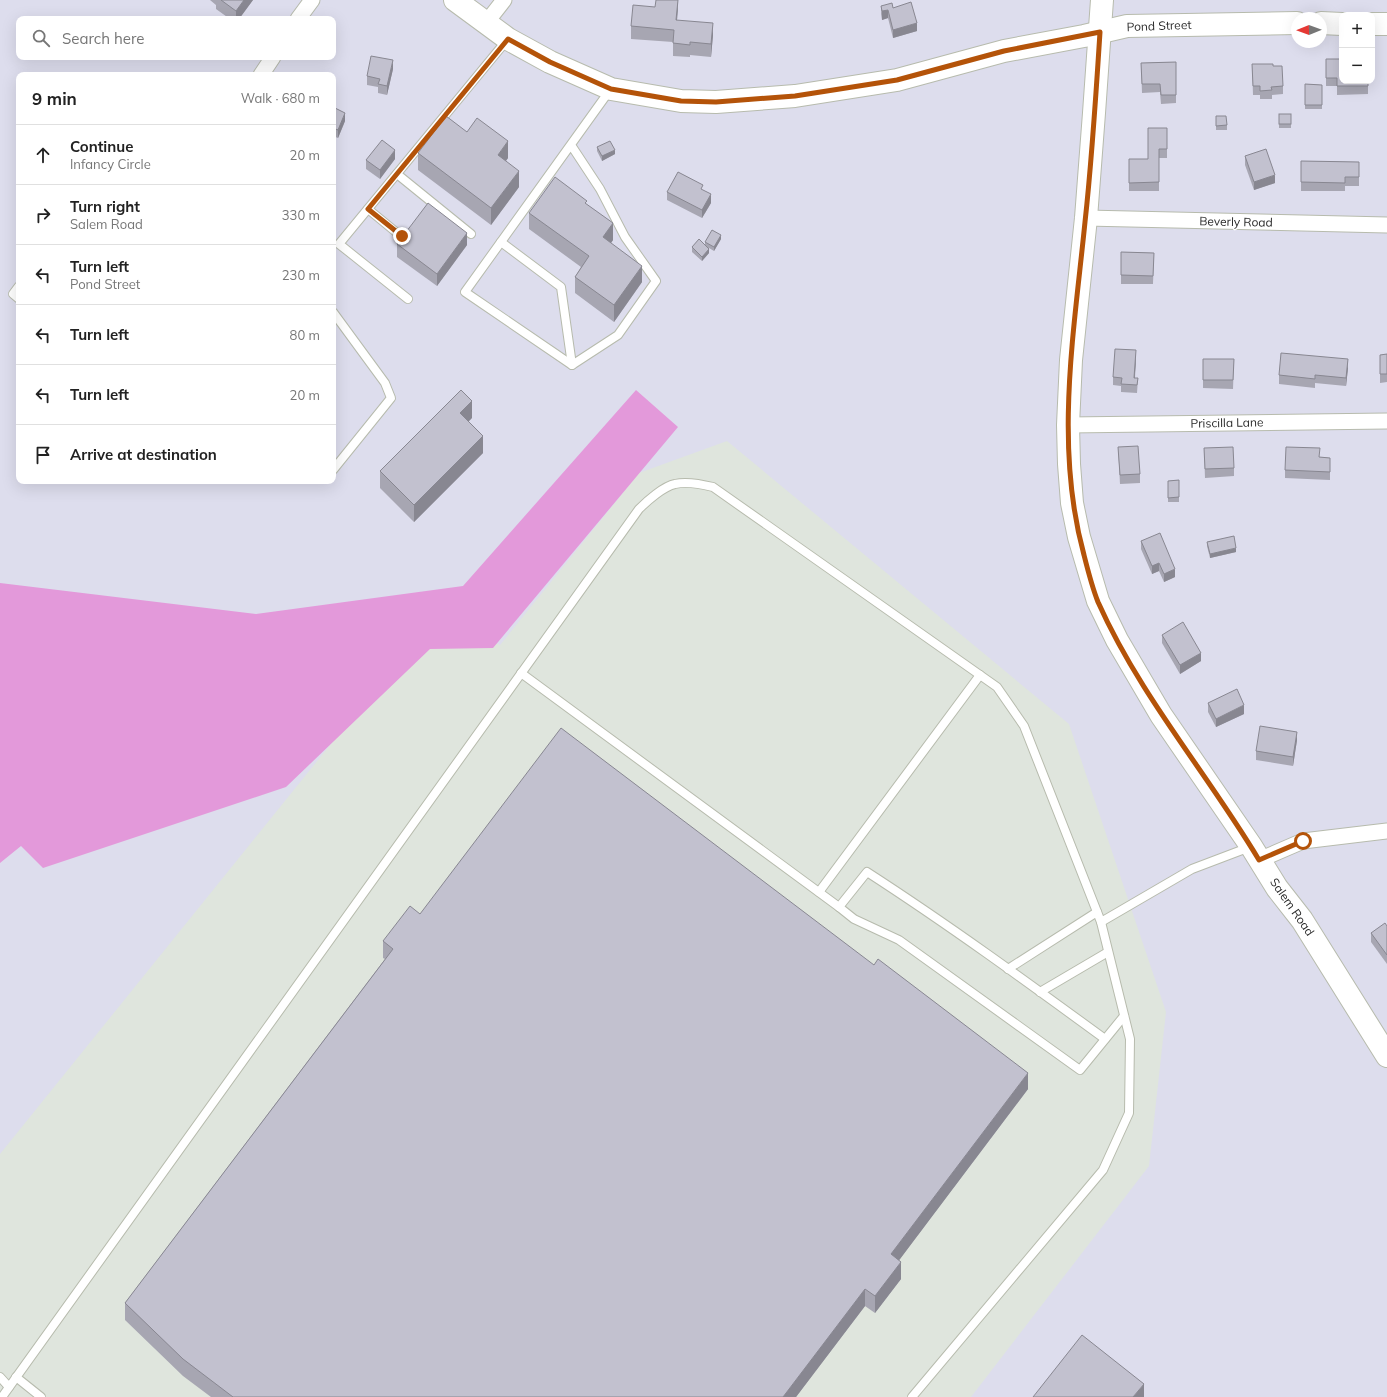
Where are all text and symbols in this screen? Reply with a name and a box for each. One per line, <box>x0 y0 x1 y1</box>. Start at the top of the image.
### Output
north arrow <box>1291 12 1327 48</box>
map controls <box>1339 12 1375 84</box>
button: + <box>1339 12 1375 48</box>
search box <box>16 16 336 60</box>
street label: Pond Street <box>1126 17 1192 34</box>
icon: search <box>30 27 52 49</box>
text: Search here <box>62 29 144 48</box>
button: − <box>1339 48 1375 84</box>
text: 9 min <box>32 88 77 109</box>
text: Walk · 680 m <box>241 90 320 106</box>
text: Continue <box>70 137 133 156</box>
icon: ahead <box>32 144 54 166</box>
text: 20 m <box>290 147 320 163</box>
text: Infancy Circle <box>70 156 151 172</box>
text: Turn right <box>70 197 140 216</box>
icon: right <box>32 204 54 226</box>
text: 330 m <box>282 207 320 223</box>
street label: Beverly Road <box>1199 213 1273 230</box>
text: Salem Road <box>70 216 143 232</box>
route end <box>393 227 411 245</box>
text: Turn left <box>70 257 129 276</box>
icon: left <box>32 264 54 286</box>
text: 230 m <box>282 267 320 283</box>
text: Pond Street <box>70 276 140 292</box>
icon: left <box>32 324 54 346</box>
text: Turn left <box>70 325 129 344</box>
text: 80 m <box>290 327 320 343</box>
icon: left <box>32 384 54 406</box>
text: Turn left <box>70 385 129 404</box>
text: 20 m <box>290 387 320 403</box>
street label: Priscilla Lane <box>1190 414 1264 431</box>
icon: arrive <box>32 444 54 466</box>
text: Arrive at destination <box>70 445 217 464</box>
route start <box>1294 832 1312 850</box>
street label: Salem Road <box>1267 875 1318 939</box>

